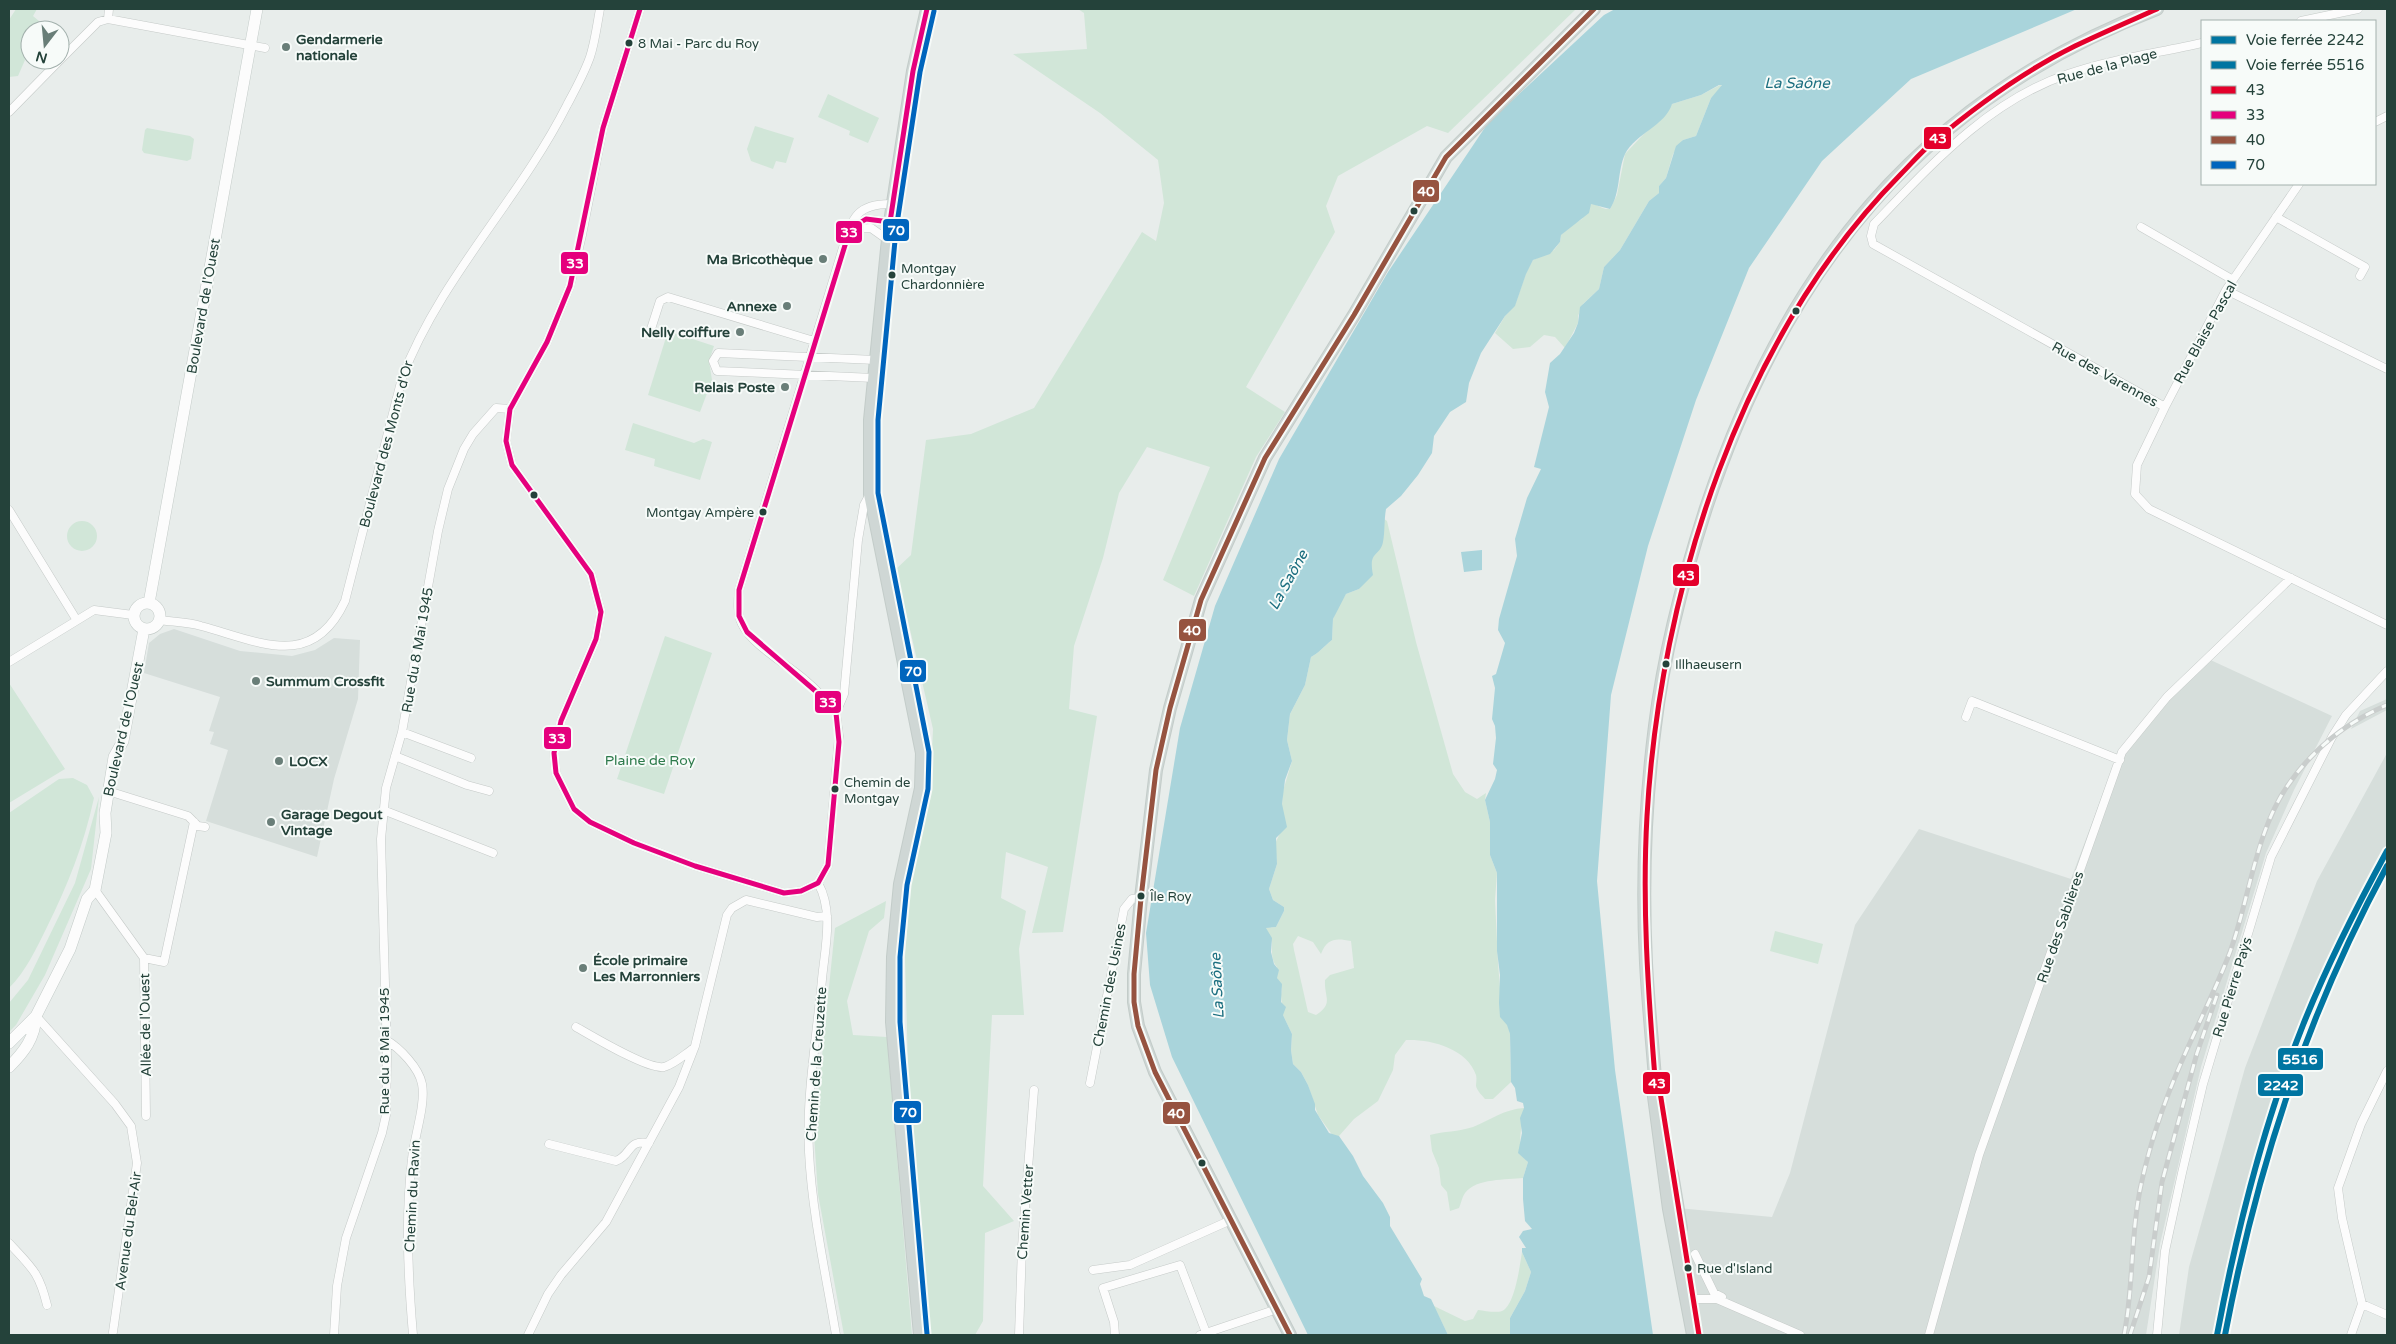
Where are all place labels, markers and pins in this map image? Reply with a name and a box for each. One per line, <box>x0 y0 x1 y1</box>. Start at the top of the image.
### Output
place label: Gendarmerie nationale <box>296 31 383 64</box>
place label: 8 Mai - Parc du Roy <box>638 36 759 52</box>
marker: 8 Mai - Parc du Roy <box>624 38 634 48</box>
marker: Gendarmerie nationale <box>280 41 292 53</box>
unlabelled marker <box>1409 206 1419 216</box>
place label: Ma Bricothèque <box>707 251 813 268</box>
marker: Ma Bricothèque <box>817 253 829 265</box>
place label: Montgay Chardonnière <box>901 261 985 293</box>
marker: Montgay Chardonnière <box>887 270 897 280</box>
place label: Annexe <box>726 298 777 315</box>
marker: Annexe <box>781 300 793 312</box>
unlabelled marker <box>1791 306 1801 316</box>
place label: Nelly coiffure <box>641 324 730 341</box>
marker: Nelly coiffure <box>734 326 746 338</box>
place label: Relais Poste <box>694 379 775 396</box>
marker: Relais Poste <box>779 381 791 393</box>
unlabelled marker <box>529 490 539 500</box>
place label: Montgay Ampère <box>646 505 754 521</box>
marker: Montgay Ampère <box>758 507 768 517</box>
place label: Illhaeusern <box>1675 657 1742 673</box>
marker: Illhaeusern <box>1661 659 1671 669</box>
place label: Summum Crossfit <box>266 673 385 690</box>
marker: Summum Crossfit <box>250 675 262 687</box>
place label: LOCX <box>289 753 328 770</box>
marker: LOCX <box>273 755 285 767</box>
place label: Chemin de Montgay <box>844 775 910 807</box>
marker: Chemin de Montgay <box>830 784 840 794</box>
place label: Garage Degout Vintage <box>281 806 383 839</box>
marker: Garage Degout Vintage <box>265 816 277 828</box>
place label: Île Roy <box>1150 889 1192 905</box>
marker: Île Roy <box>1136 891 1146 901</box>
place label: École primaire Les Marronniers <box>593 952 701 985</box>
marker: École primaire Les Marronniers <box>577 962 589 974</box>
unlabelled marker <box>1197 1158 1207 1168</box>
place label: Rue d'Island <box>1697 1261 1772 1277</box>
marker: Rue d'Island <box>1683 1263 1693 1273</box>

